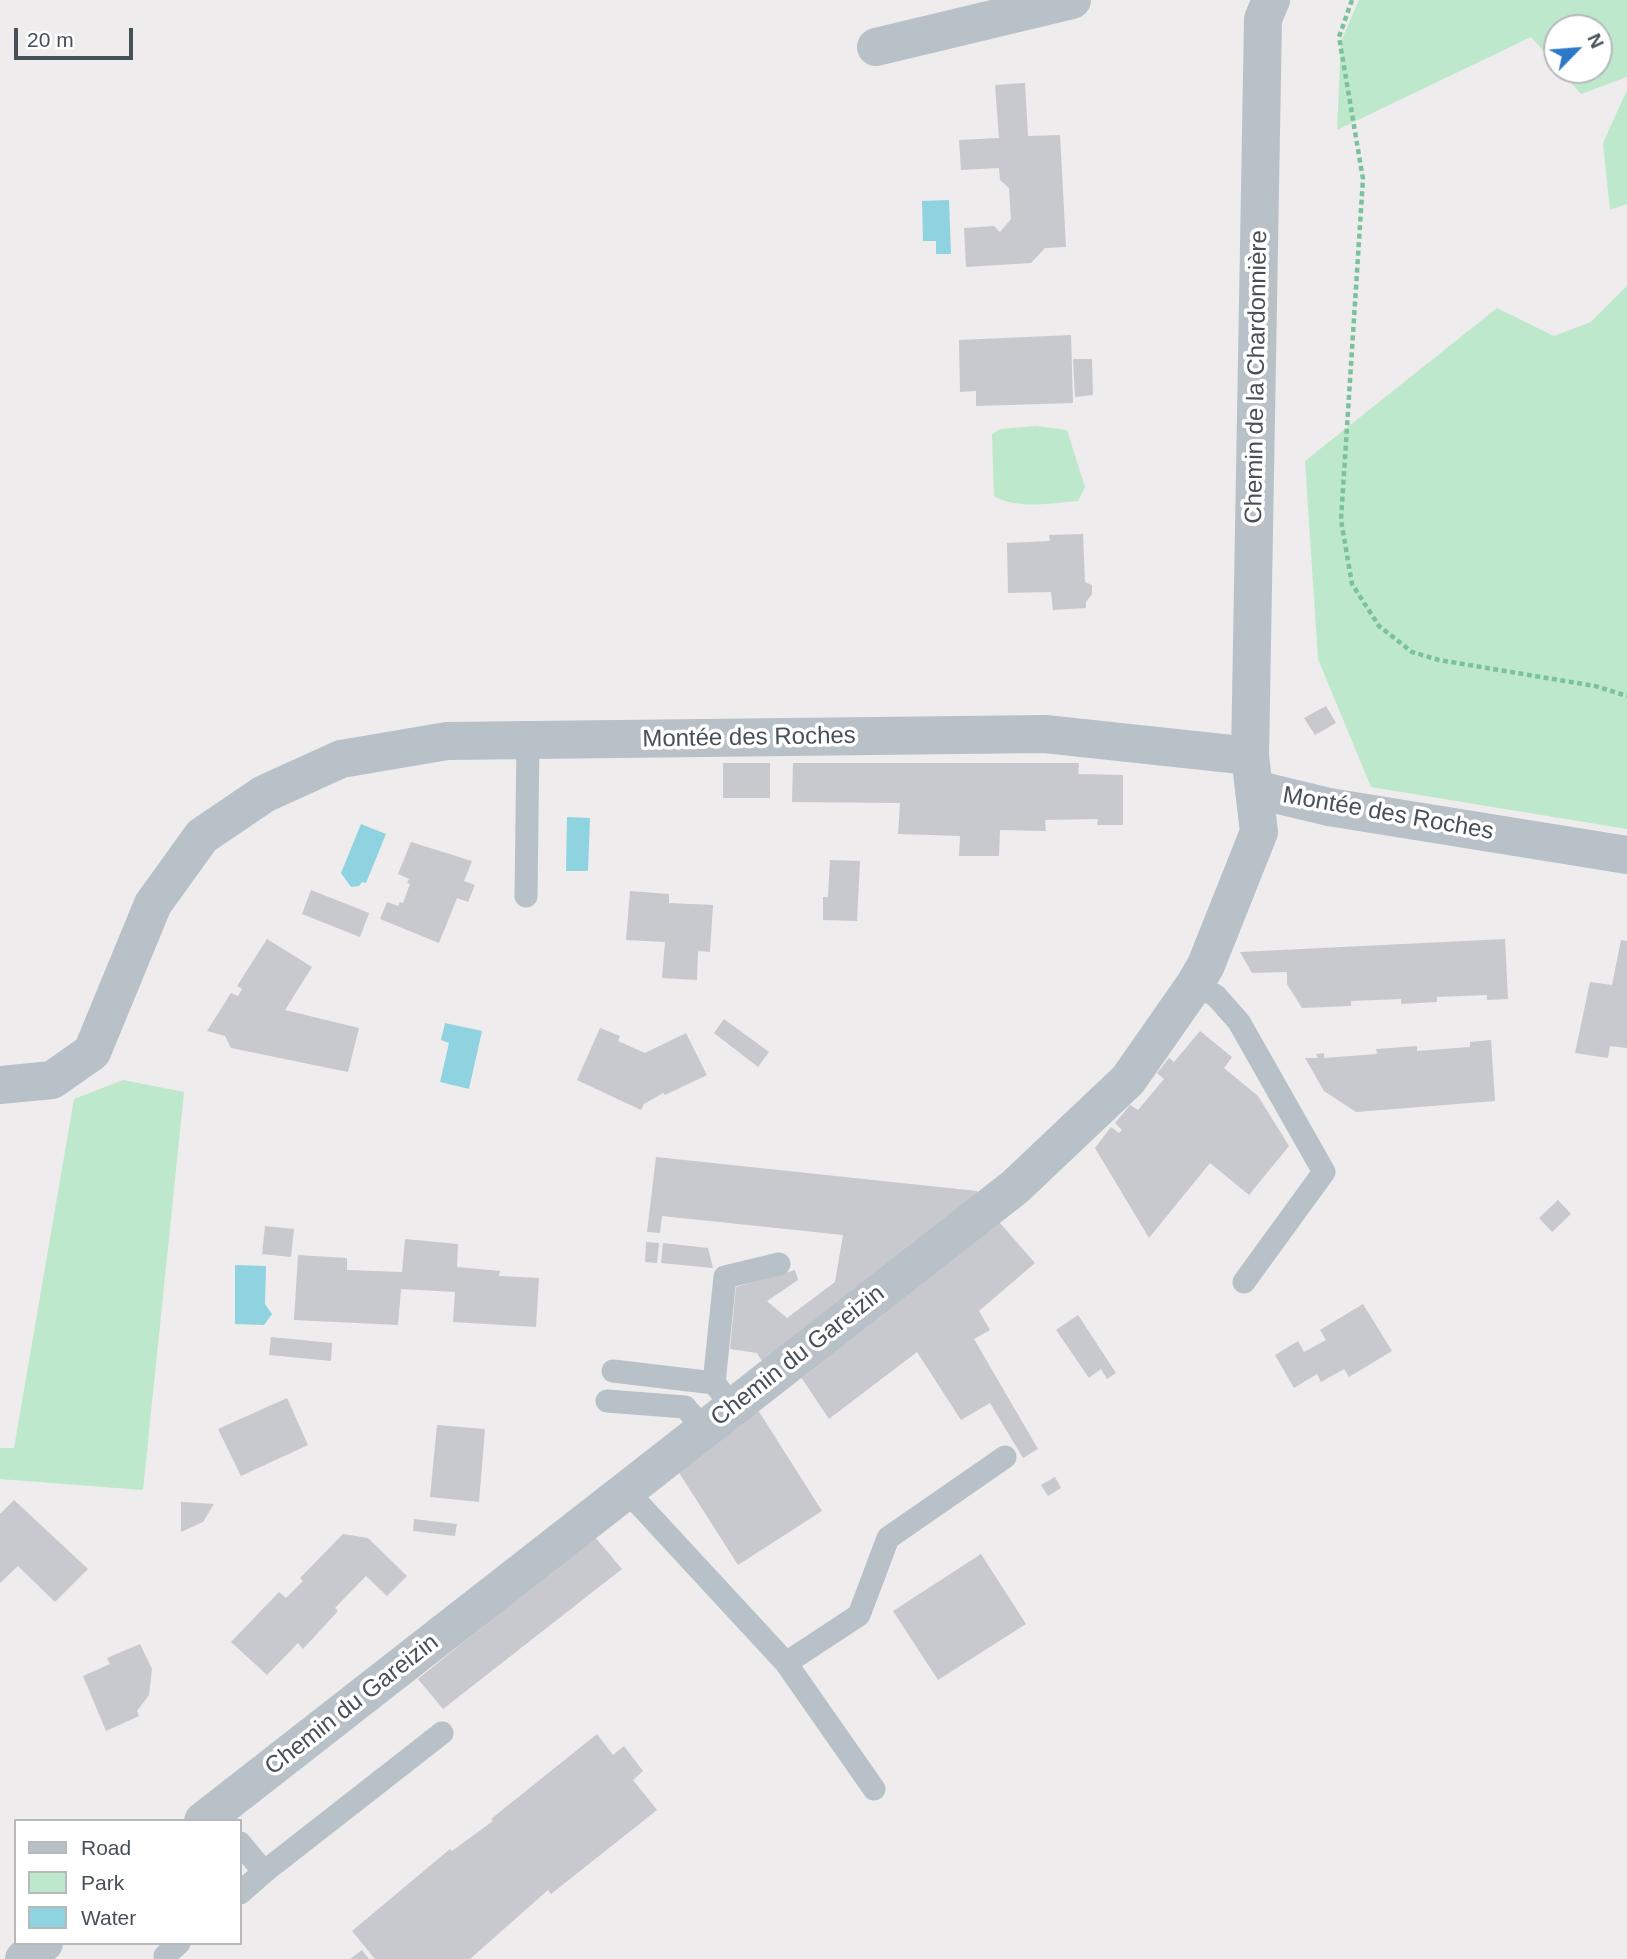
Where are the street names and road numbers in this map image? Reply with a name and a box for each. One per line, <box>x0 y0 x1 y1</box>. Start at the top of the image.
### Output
street label: Chemin de la Chardonnière <box>1240 230 1274 524</box>
street label: Montée des Roches <box>642 722 856 754</box>
street label: Montée des Roches <box>1280 781 1496 847</box>
street label: Chemin du Gareizin <box>706 1279 890 1433</box>
street label: Chemin du Gareizin <box>260 1628 444 1782</box>

